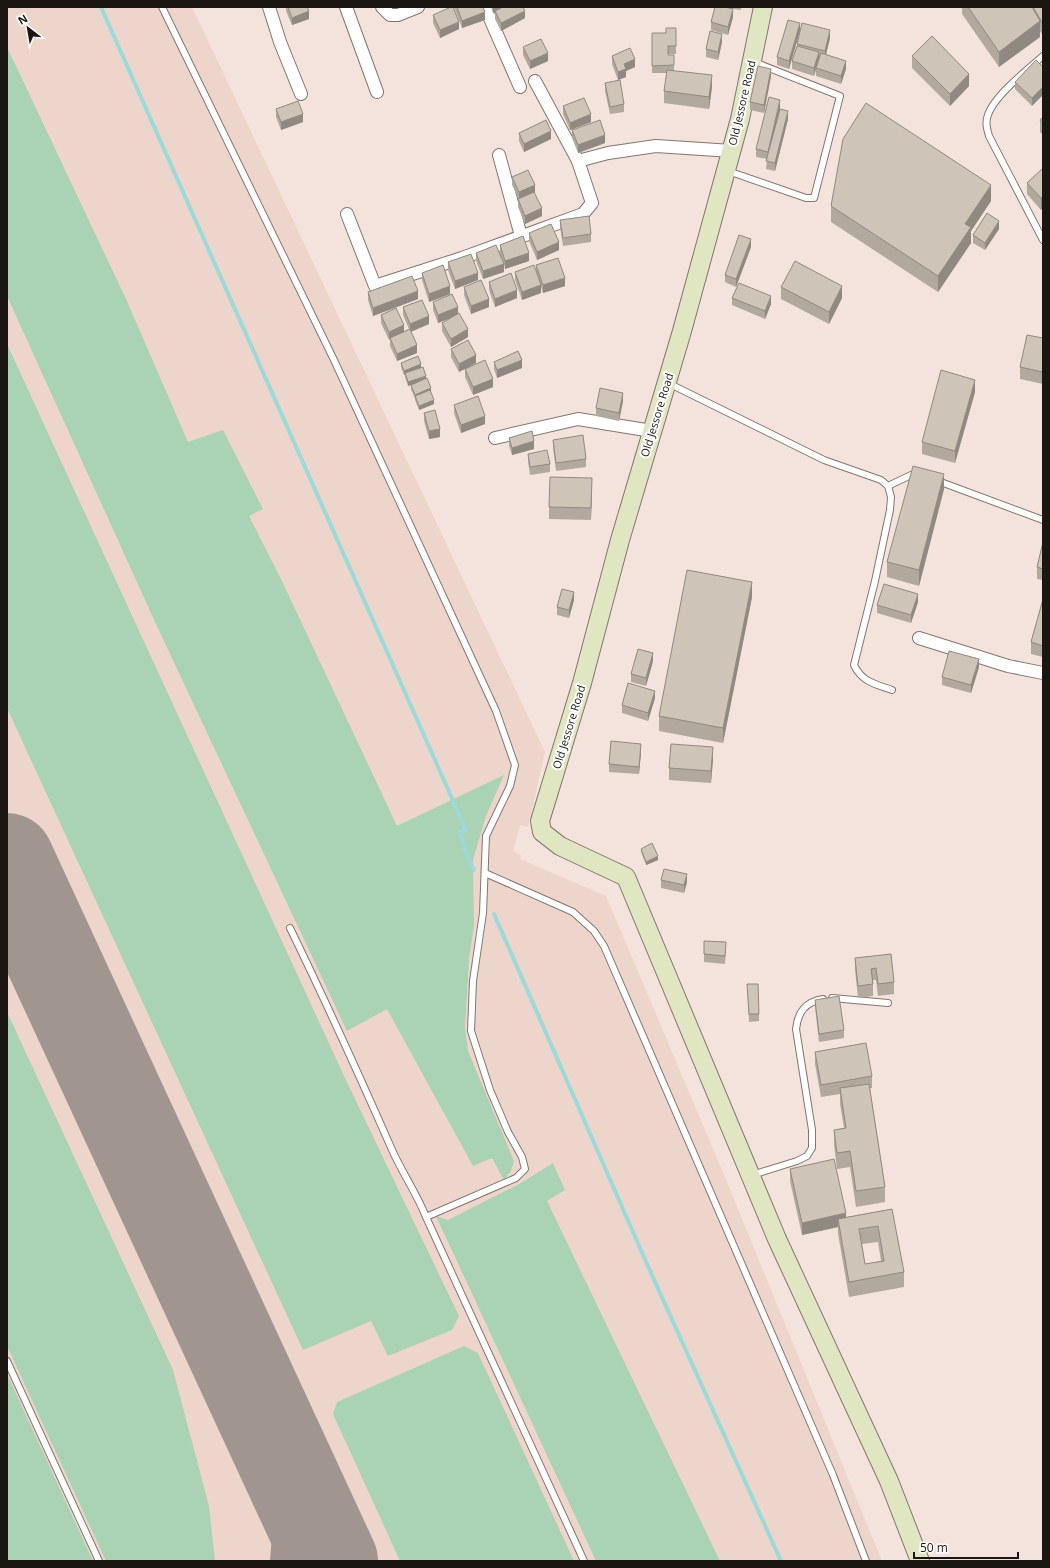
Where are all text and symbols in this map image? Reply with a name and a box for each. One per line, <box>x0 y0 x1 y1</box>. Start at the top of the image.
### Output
north arrow <box>8 8 48 48</box>
text: N <box>15 10 30 28</box>
street label: Old Jessore Road <box>724 59 759 147</box>
street label: Old Jessore Road <box>637 371 676 459</box>
street label: Old Jessore Road <box>549 683 588 771</box>
scale bar <box>914 1534 1018 1560</box>
text: 50 m <box>920 1539 948 1556</box>

